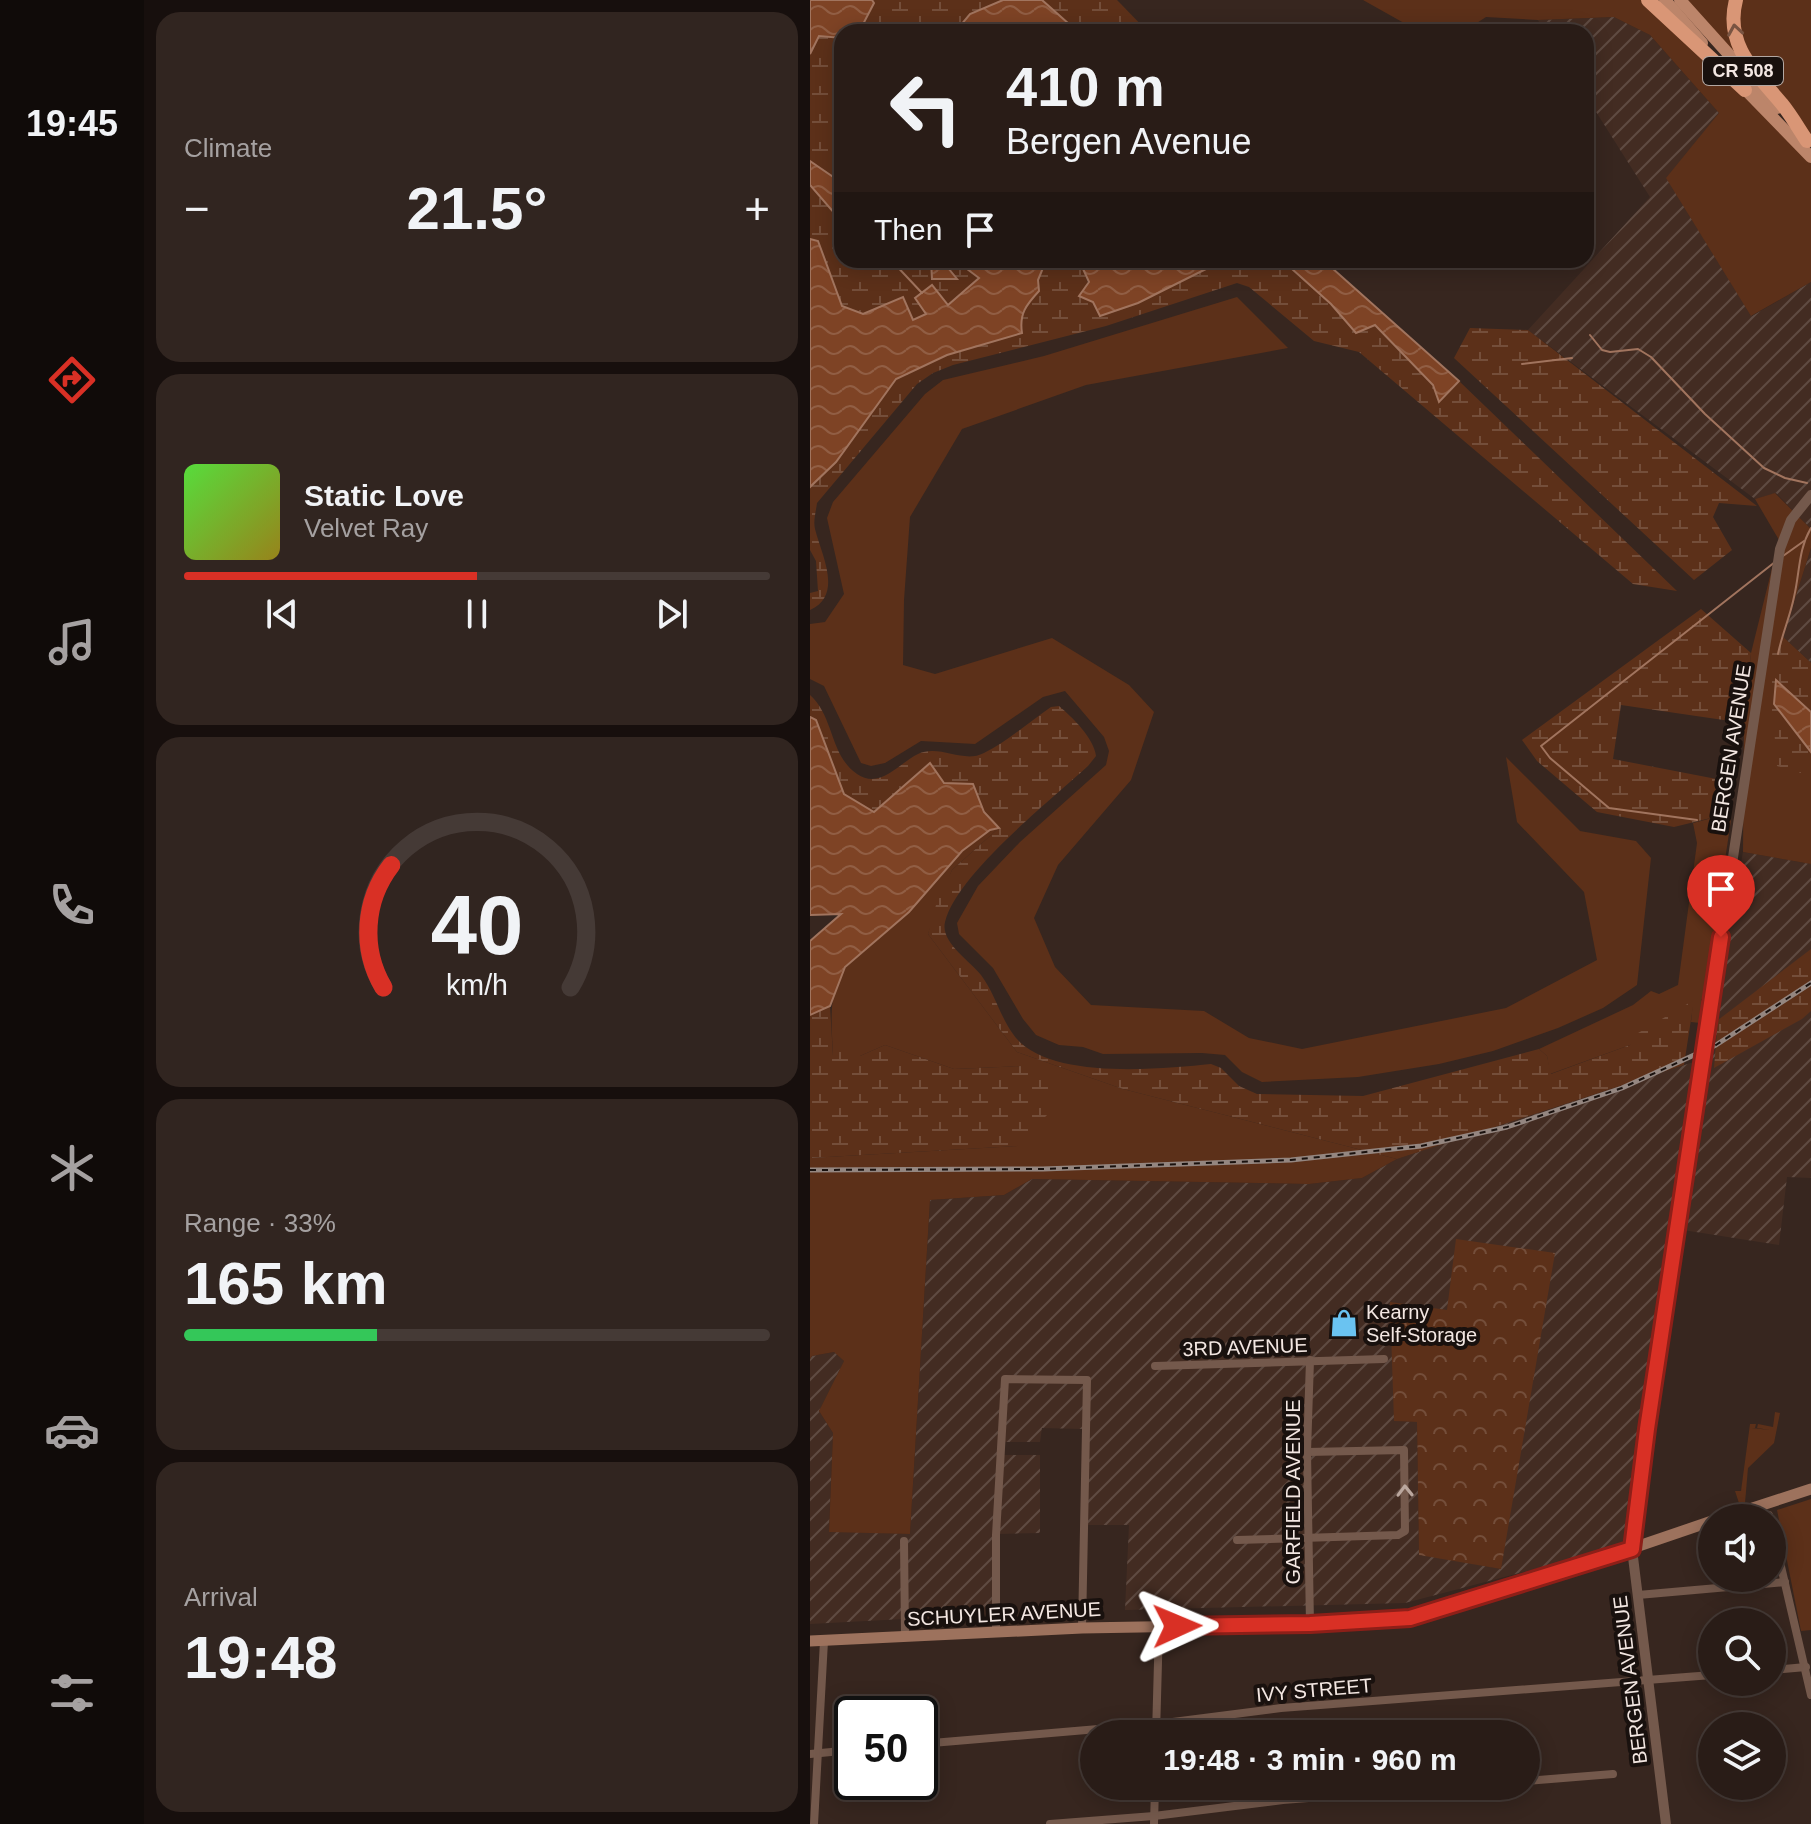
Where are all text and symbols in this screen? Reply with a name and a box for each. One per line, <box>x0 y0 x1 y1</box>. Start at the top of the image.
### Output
one-way arrow <box>1727 23 1744 37</box>
text: 410 m <box>1006 55 1165 118</box>
icon: left <box>874 56 978 160</box>
road number: CR 508 <box>1703 57 1783 85</box>
text: 19:45 <box>26 103 118 144</box>
text: Bergen Avenue <box>1006 121 1252 162</box>
text: Climate <box>184 133 272 163</box>
text: 21.5° <box>407 175 547 242</box>
text: − <box>184 184 210 233</box>
text: + <box>744 184 770 233</box>
icon: arrive <box>958 208 1002 252</box>
text: Then <box>874 213 942 246</box>
icon: directions <box>44 352 100 408</box>
text: Static Love <box>304 479 464 512</box>
text: Velvet Ray <box>304 513 428 543</box>
icon: previous <box>260 592 304 636</box>
icon: pause <box>455 592 499 636</box>
icon: next <box>650 592 694 636</box>
icon: music <box>44 614 100 670</box>
street label: BERGEN AVENUE <box>1707 662 1755 834</box>
pin <box>1687 855 1755 937</box>
icon: arrive <box>1699 867 1743 911</box>
icon: phone <box>44 877 100 933</box>
text: 40 <box>431 879 523 972</box>
text: km/h <box>446 969 508 1001</box>
icon: climate <box>44 1140 100 1196</box>
text: Range · 33% <box>184 1208 336 1238</box>
text: 165 km <box>184 1250 388 1317</box>
place label: Kearny Self-Storage <box>1366 1301 1477 1346</box>
shop icon: Kearny Self-Storage <box>1329 1308 1359 1338</box>
street label: 3RD AVENUE <box>1182 1334 1308 1360</box>
street label: GARFIELD AVENUE <box>1282 1399 1304 1585</box>
icon: car <box>44 1402 100 1458</box>
one-way arrow <box>1397 1484 1414 1497</box>
map controls <box>1698 1504 1786 1800</box>
button: sound <box>1698 1504 1786 1592</box>
text: Arrival <box>184 1582 258 1612</box>
position arrow <box>1135 1584 1219 1668</box>
street label: BERGEN AVENUE <box>1609 1594 1651 1766</box>
street label: SCHUYLER AVENUE <box>906 1598 1102 1630</box>
button: search <box>1698 1608 1786 1696</box>
text: 19:48 <box>184 1624 337 1691</box>
icon: filters <box>44 1665 100 1721</box>
street label: IVY STREET <box>1255 1674 1373 1706</box>
speed limit sign: 50 <box>834 1696 938 1800</box>
button: layers <box>1698 1712 1786 1800</box>
text: 19:48 · 3 min · 960 m <box>1163 1743 1457 1776</box>

